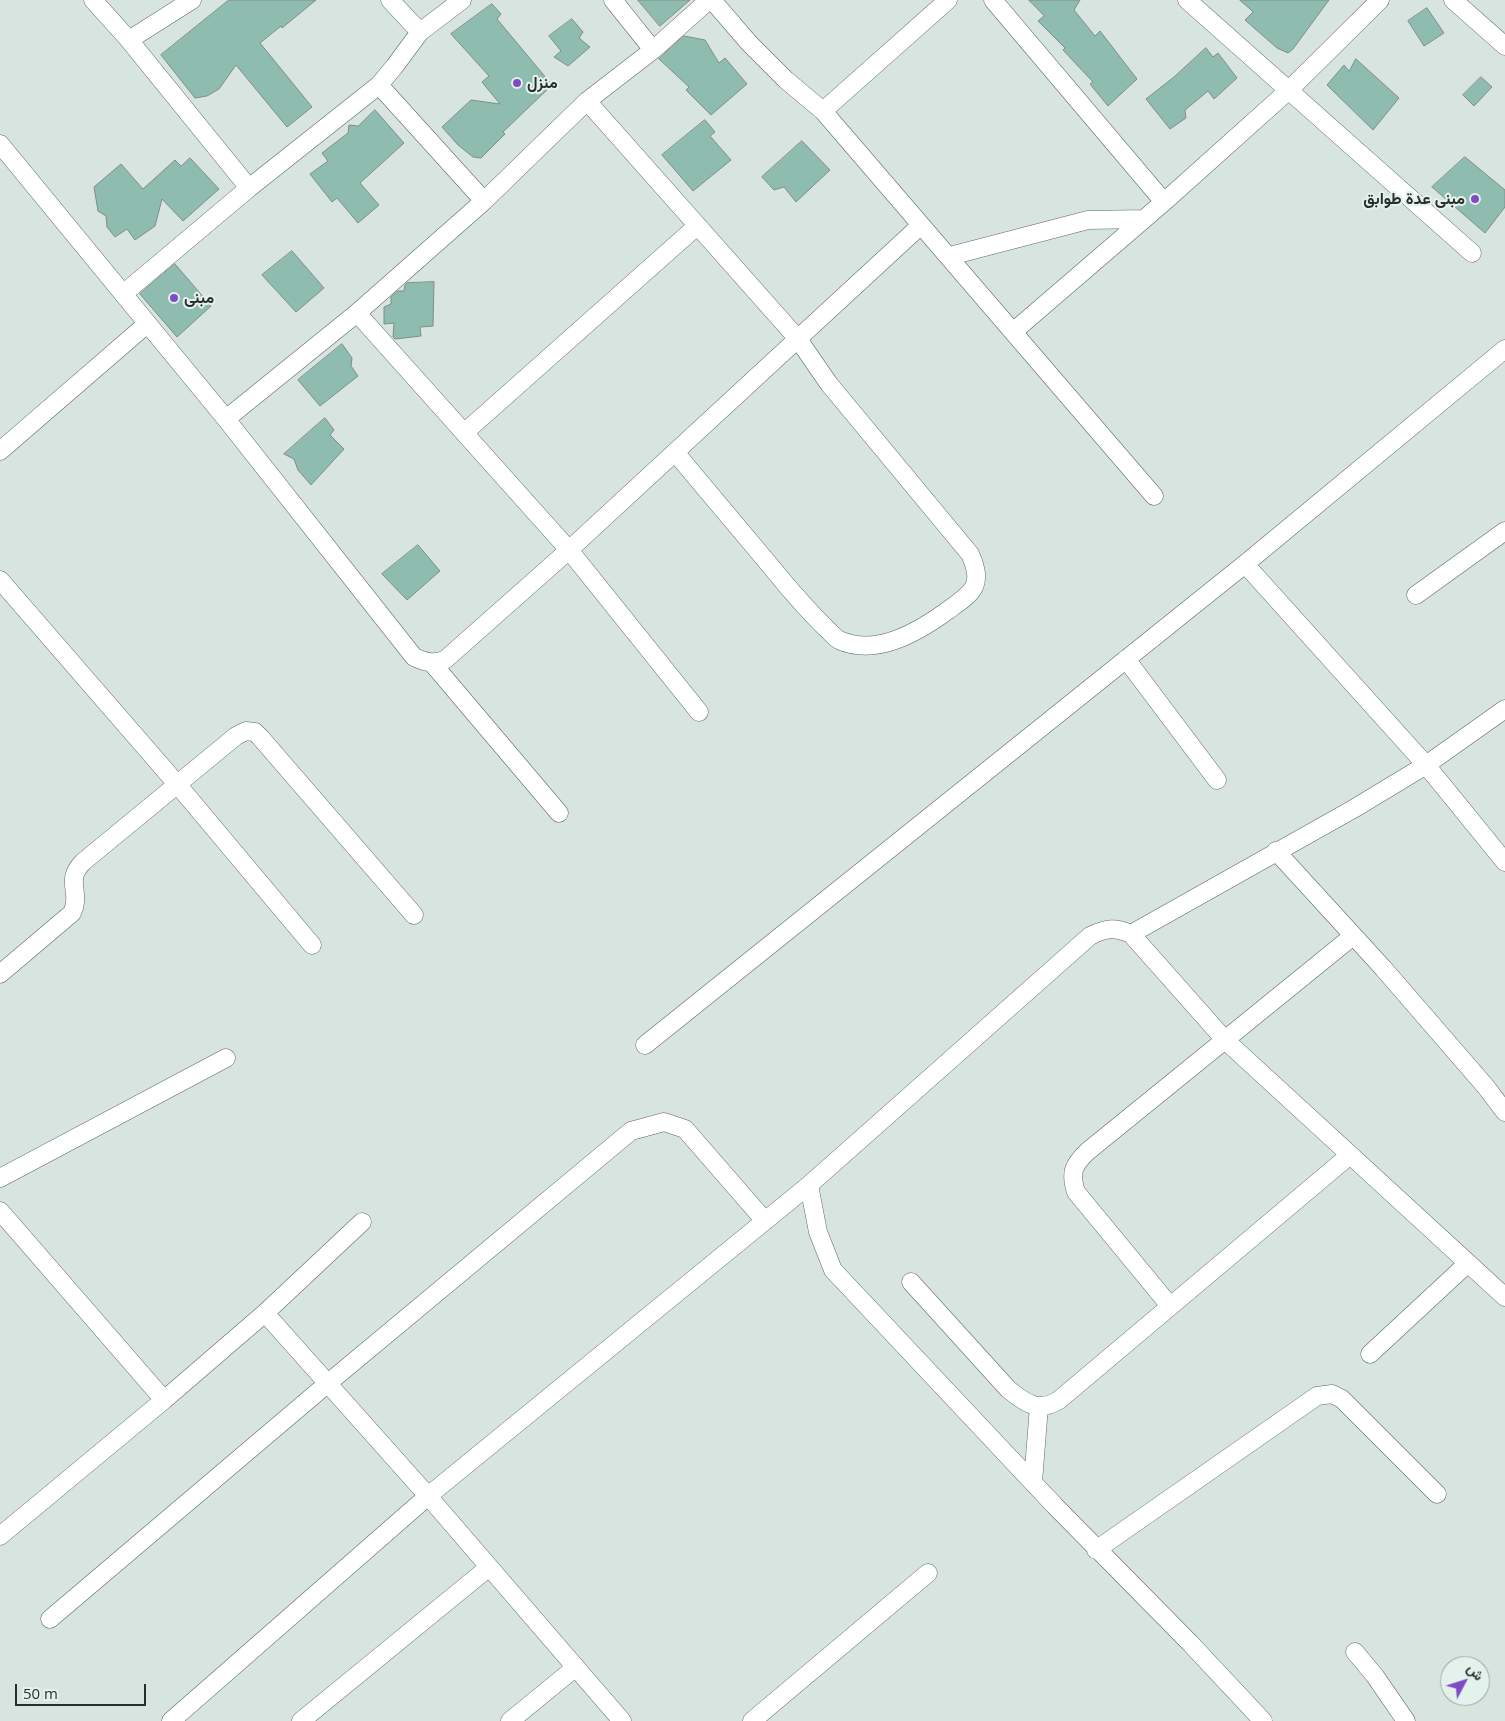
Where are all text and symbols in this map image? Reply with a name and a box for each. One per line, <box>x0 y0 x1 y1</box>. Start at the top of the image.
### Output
place label: منزل <box>527 73 558 93</box>
marker: منزل <box>511 77 523 89</box>
place label: مبنى عدة طوابق <box>1363 189 1465 209</box>
marker: مبنى عدة طوابق <box>1469 193 1481 205</box>
place label: مبنى <box>184 288 214 308</box>
marker: مبنى <box>168 292 180 304</box>
north arrow <box>1440 1656 1490 1706</box>
text: ش <box>1463 1659 1489 1684</box>
scale bar <box>18 1674 149 1706</box>
text: 50 m <box>23 1683 58 1703</box>

